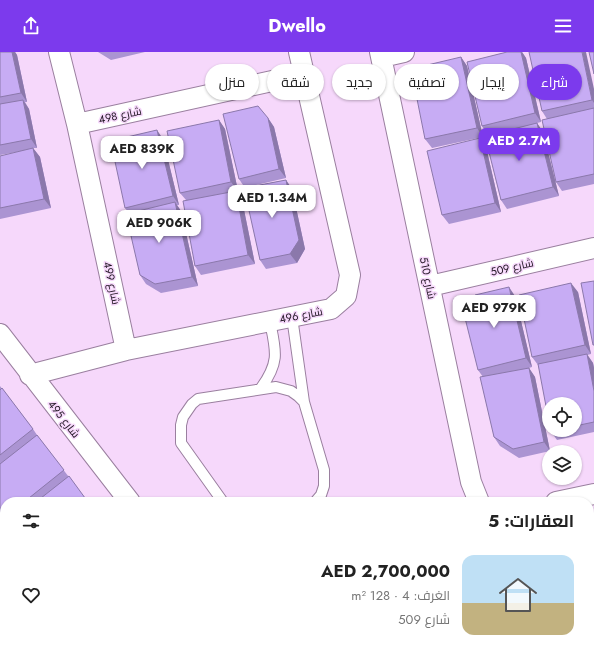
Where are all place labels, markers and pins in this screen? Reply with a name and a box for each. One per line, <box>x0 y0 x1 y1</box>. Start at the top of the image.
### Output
pin: AED 2.7M <box>478 128 560 162</box>
pin: AED 839K <box>101 136 183 170</box>
pin: AED 1.34M <box>226 185 318 219</box>
pin: AED 906K <box>118 210 200 244</box>
pin: AED 979K <box>453 295 535 329</box>

